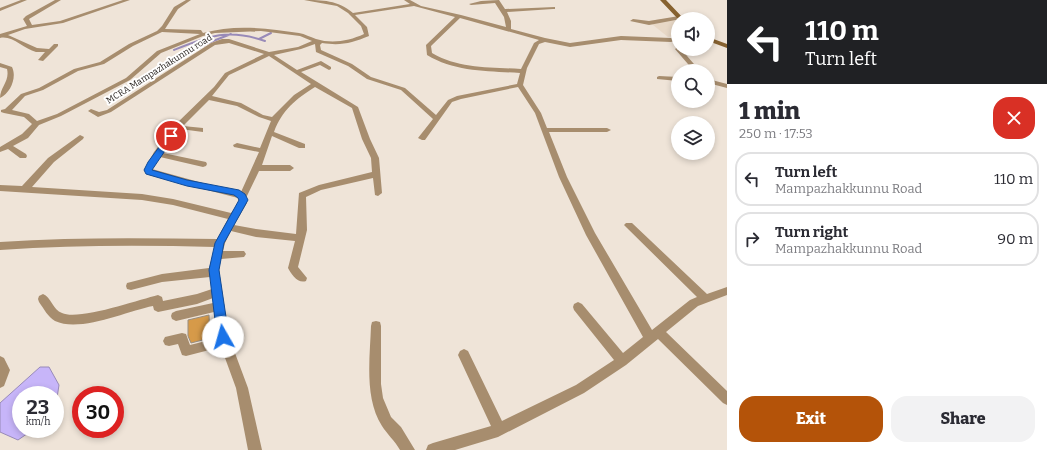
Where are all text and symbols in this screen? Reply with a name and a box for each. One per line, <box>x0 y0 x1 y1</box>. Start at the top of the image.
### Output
map controls <box>671 12 715 160</box>
button: sound <box>671 12 715 56</box>
text: 110 m <box>805 14 879 47</box>
icon: left <box>739 16 791 68</box>
street label: MCRA Mampazhakunnu road <box>104 32 214 106</box>
text: Turn left <box>805 48 877 70</box>
button: search <box>671 64 715 108</box>
text: 1 min <box>739 97 800 125</box>
button: close <box>993 97 1035 139</box>
button: layers <box>671 116 715 160</box>
pin <box>154 119 188 153</box>
icon: arrive <box>160 125 182 147</box>
text: 250 m · 17:53 <box>739 126 813 141</box>
text: Turn left <box>775 163 837 181</box>
icon: left <box>741 168 763 190</box>
text: 110 m <box>994 170 1033 188</box>
text: Mampazhakkunnu Road <box>775 181 922 196</box>
text: Turn right <box>775 223 848 241</box>
icon: right <box>741 228 763 250</box>
text: 90 m <box>997 230 1033 248</box>
text: Mampazhakkunnu Road <box>775 241 922 256</box>
position arrow <box>202 316 244 358</box>
speed limit sign: 30 <box>72 386 124 438</box>
text: 23 <box>27 395 49 419</box>
button: Exit <box>739 396 883 442</box>
button: Share <box>891 396 1035 442</box>
text: km/h <box>26 416 50 428</box>

